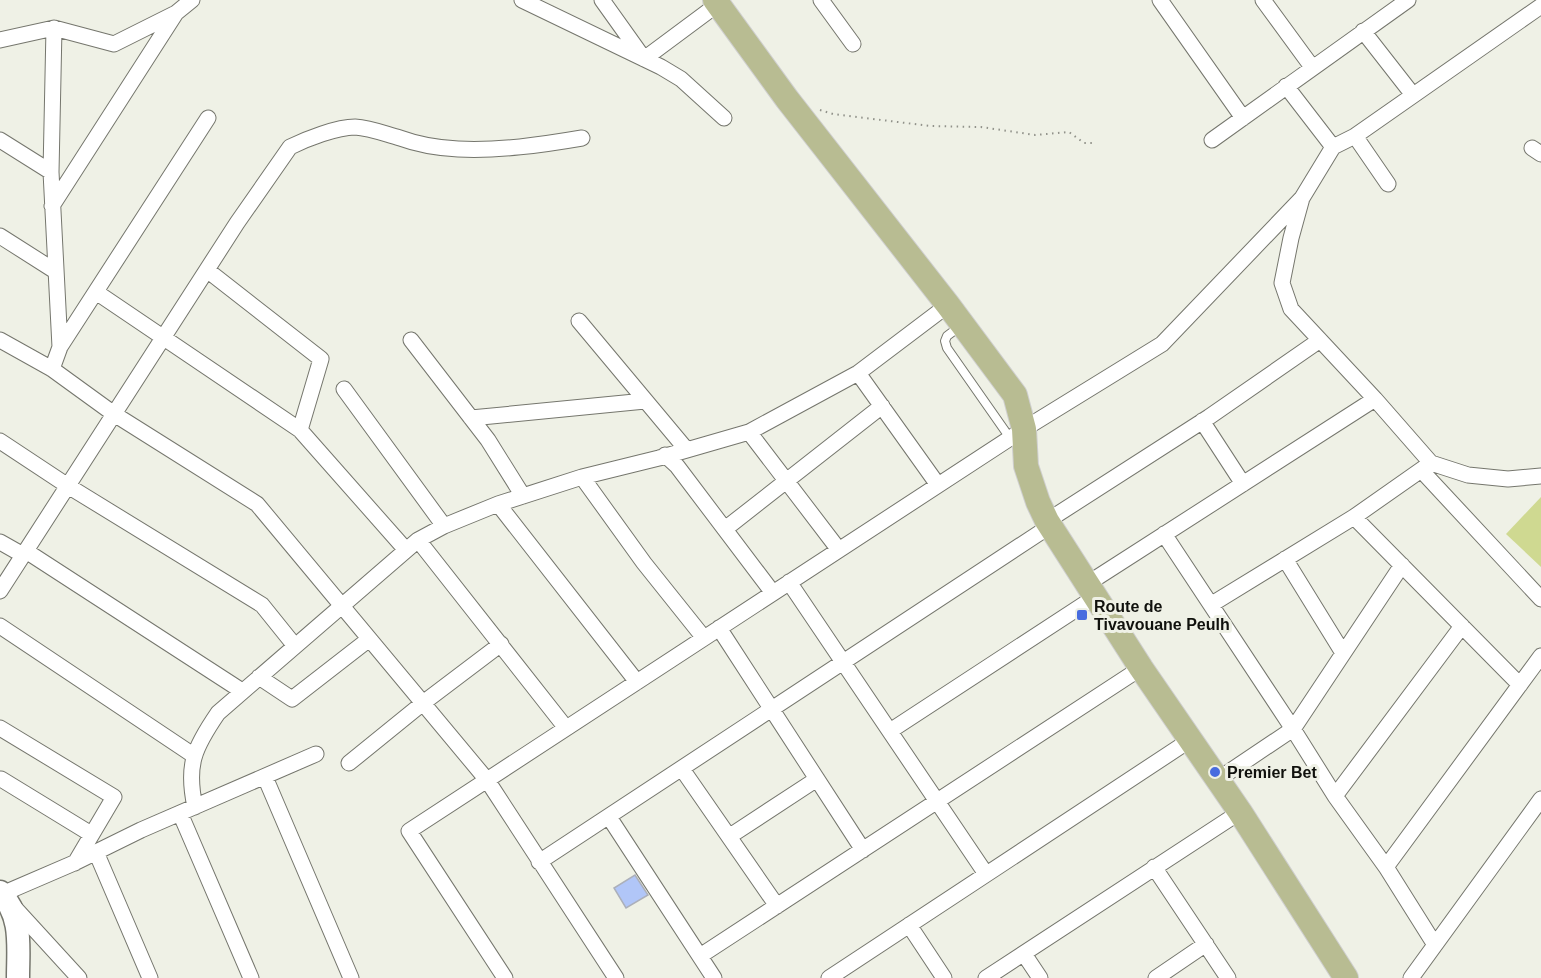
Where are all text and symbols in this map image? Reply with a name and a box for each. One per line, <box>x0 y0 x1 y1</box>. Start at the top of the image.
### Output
place label: Route de Tivavouane Peulh <box>1094 598 1230 633</box>
marker: Route de Tivavouane Peulh <box>1075 608 1089 622</box>
place label: Premier Bet <box>1227 764 1317 781</box>
marker: Premier Bet <box>1208 765 1222 779</box>

